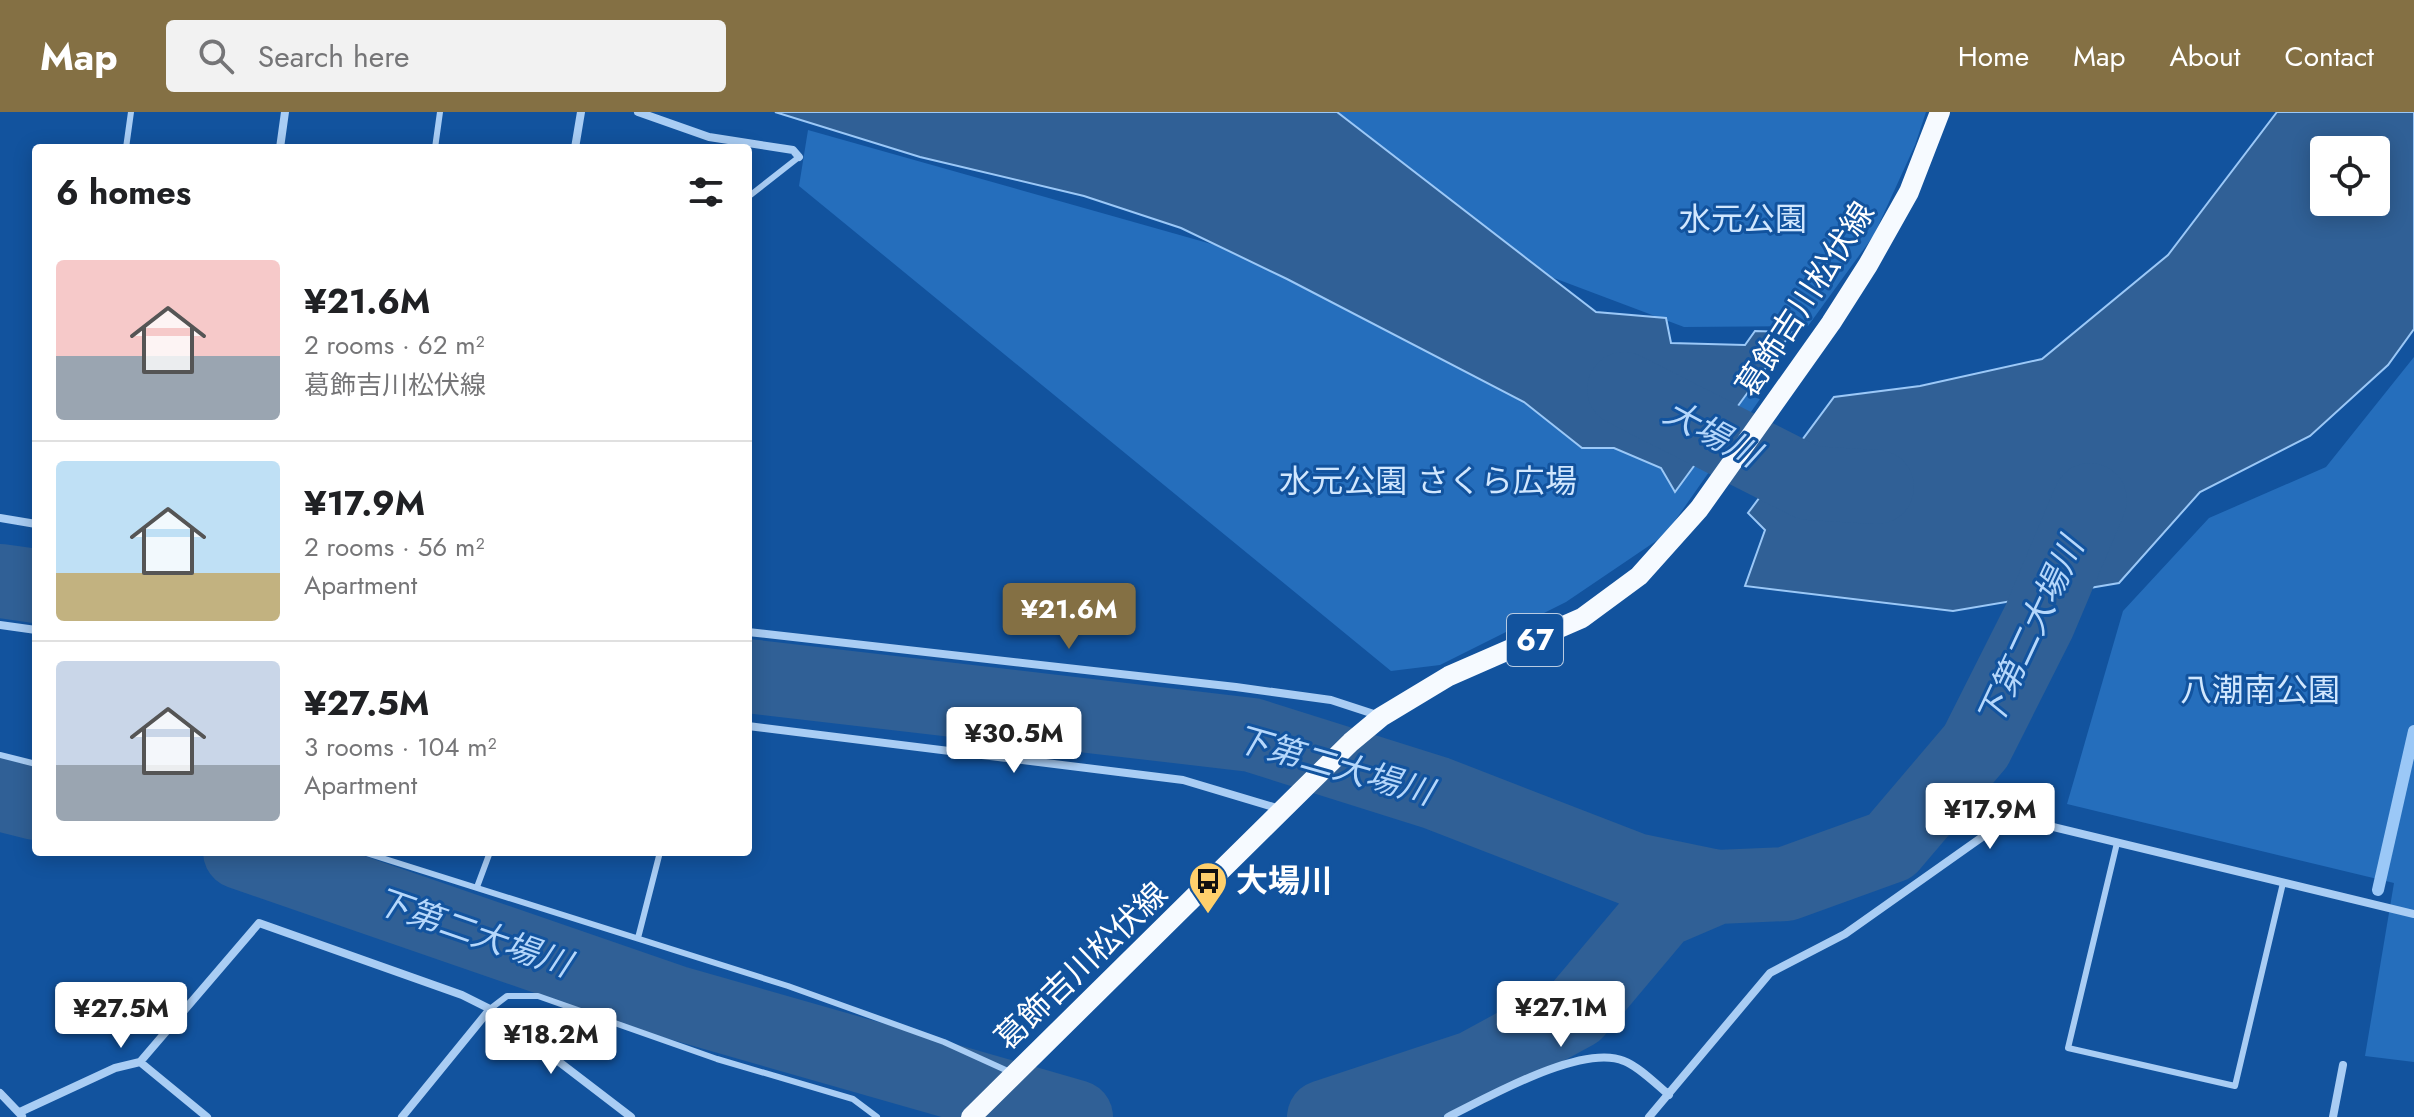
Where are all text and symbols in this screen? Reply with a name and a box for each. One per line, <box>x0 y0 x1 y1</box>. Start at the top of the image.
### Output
search box <box>166 20 726 92</box>
text: Map <box>40 29 118 84</box>
icon: search <box>194 34 238 78</box>
text: Search here <box>258 35 410 78</box>
text: Home <box>1958 36 2029 77</box>
text: Map <box>2073 36 2125 77</box>
text: About <box>2169 36 2241 77</box>
text: Contact <box>2285 36 2374 77</box>
map controls <box>2310 136 2390 216</box>
button: locate <box>2310 136 2390 216</box>
text: 6 homes <box>56 168 191 217</box>
icon: filters <box>684 170 728 214</box>
street label: 葛飾吉川松伏線 <box>1725 193 1885 405</box>
park label: 水元公園 <box>1679 196 1807 242</box>
text: ¥21.6M <box>304 277 430 326</box>
icon: home <box>120 292 216 388</box>
text: 2 rooms · 62 m² <box>304 326 485 364</box>
text: 葛飾吉川松伏線 <box>304 366 486 404</box>
water label: 大場川 <box>1655 388 1771 480</box>
park label: 水元公園 さくら広場 <box>1279 458 1577 504</box>
text: ¥17.9M <box>304 479 425 528</box>
icon: home <box>120 493 216 589</box>
water label: 下第二大場川 <box>1965 527 2097 735</box>
text: 2 rooms · 56 m² <box>304 528 484 566</box>
text: Apartment <box>304 566 417 604</box>
pin: ¥21.6M <box>1004 583 1134 651</box>
text: ¥21.6M <box>1021 590 1117 628</box>
road number: 67 <box>1507 614 1563 666</box>
park label: 八潮南公園 <box>2180 667 2340 713</box>
text: ¥27.5M <box>304 679 429 728</box>
icon: home <box>120 693 216 789</box>
pin: ¥30.5M <box>949 707 1079 775</box>
text: ¥30.5M <box>964 714 1064 752</box>
water label: 下第二大場川 <box>1229 714 1442 818</box>
text: 3 rooms · 104 m² <box>304 728 497 766</box>
text: Apartment <box>304 766 417 804</box>
pin: ¥17.9M <box>1925 783 2055 851</box>
text: ¥17.9M <box>1944 790 2036 828</box>
place label: 大場川 <box>1236 858 1332 904</box>
bus stop icon: 大場川 <box>1187 860 1229 915</box>
street label: 葛飾吉川松伏線 <box>984 872 1178 1060</box>
water label: 下第二大場川 <box>368 876 580 990</box>
pin: ¥27.1M <box>1496 981 1626 1049</box>
pin: ¥27.5M <box>56 982 186 1050</box>
text: ¥27.1M <box>1515 988 1607 1026</box>
text: ¥27.5M <box>73 989 169 1027</box>
pin: ¥18.2M <box>486 1008 616 1076</box>
text: ¥18.2M <box>503 1015 599 1053</box>

